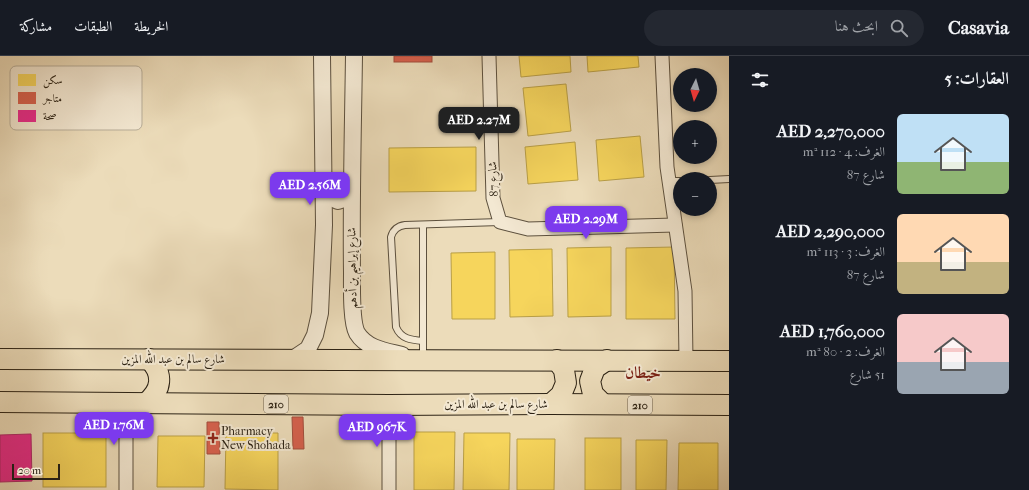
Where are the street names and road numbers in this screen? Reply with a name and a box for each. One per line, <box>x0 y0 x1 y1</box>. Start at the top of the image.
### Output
street label: شارع 87 <box>485 161 505 197</box>
street label: شارع إبراهيم بن أدهم <box>343 227 365 309</box>
street label: شارع سالم بن عبد الله المزين <box>121 349 225 370</box>
street label: شارع سالم بن عبد الله المزين <box>444 394 548 415</box>
road number: 210 <box>264 395 288 413</box>
road number: 210 <box>628 396 652 414</box>

